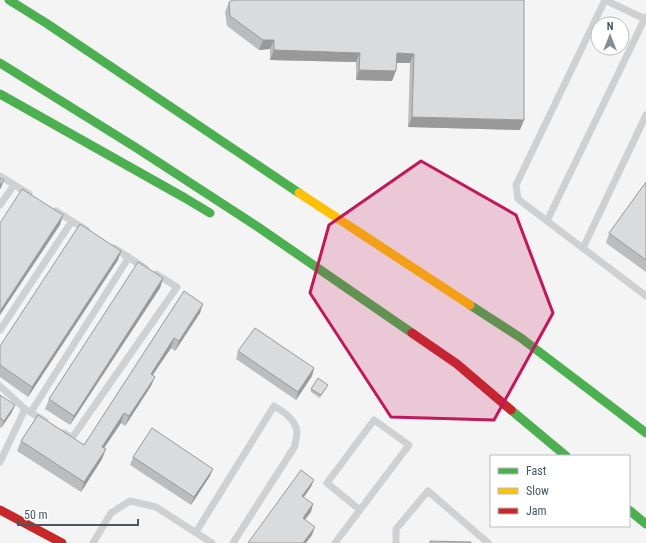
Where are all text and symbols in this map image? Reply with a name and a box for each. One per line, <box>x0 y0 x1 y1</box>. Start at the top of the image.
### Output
north arrow <box>590 16 630 56</box>
text: N <box>607 20 614 33</box>
legend <box>490 455 630 527</box>
text: Fast <box>526 464 547 478</box>
text: Slow <box>526 484 549 498</box>
scale bar <box>18 501 138 527</box>
text: Jam <box>526 504 547 518</box>
text: 50 m <box>24 508 48 522</box>

